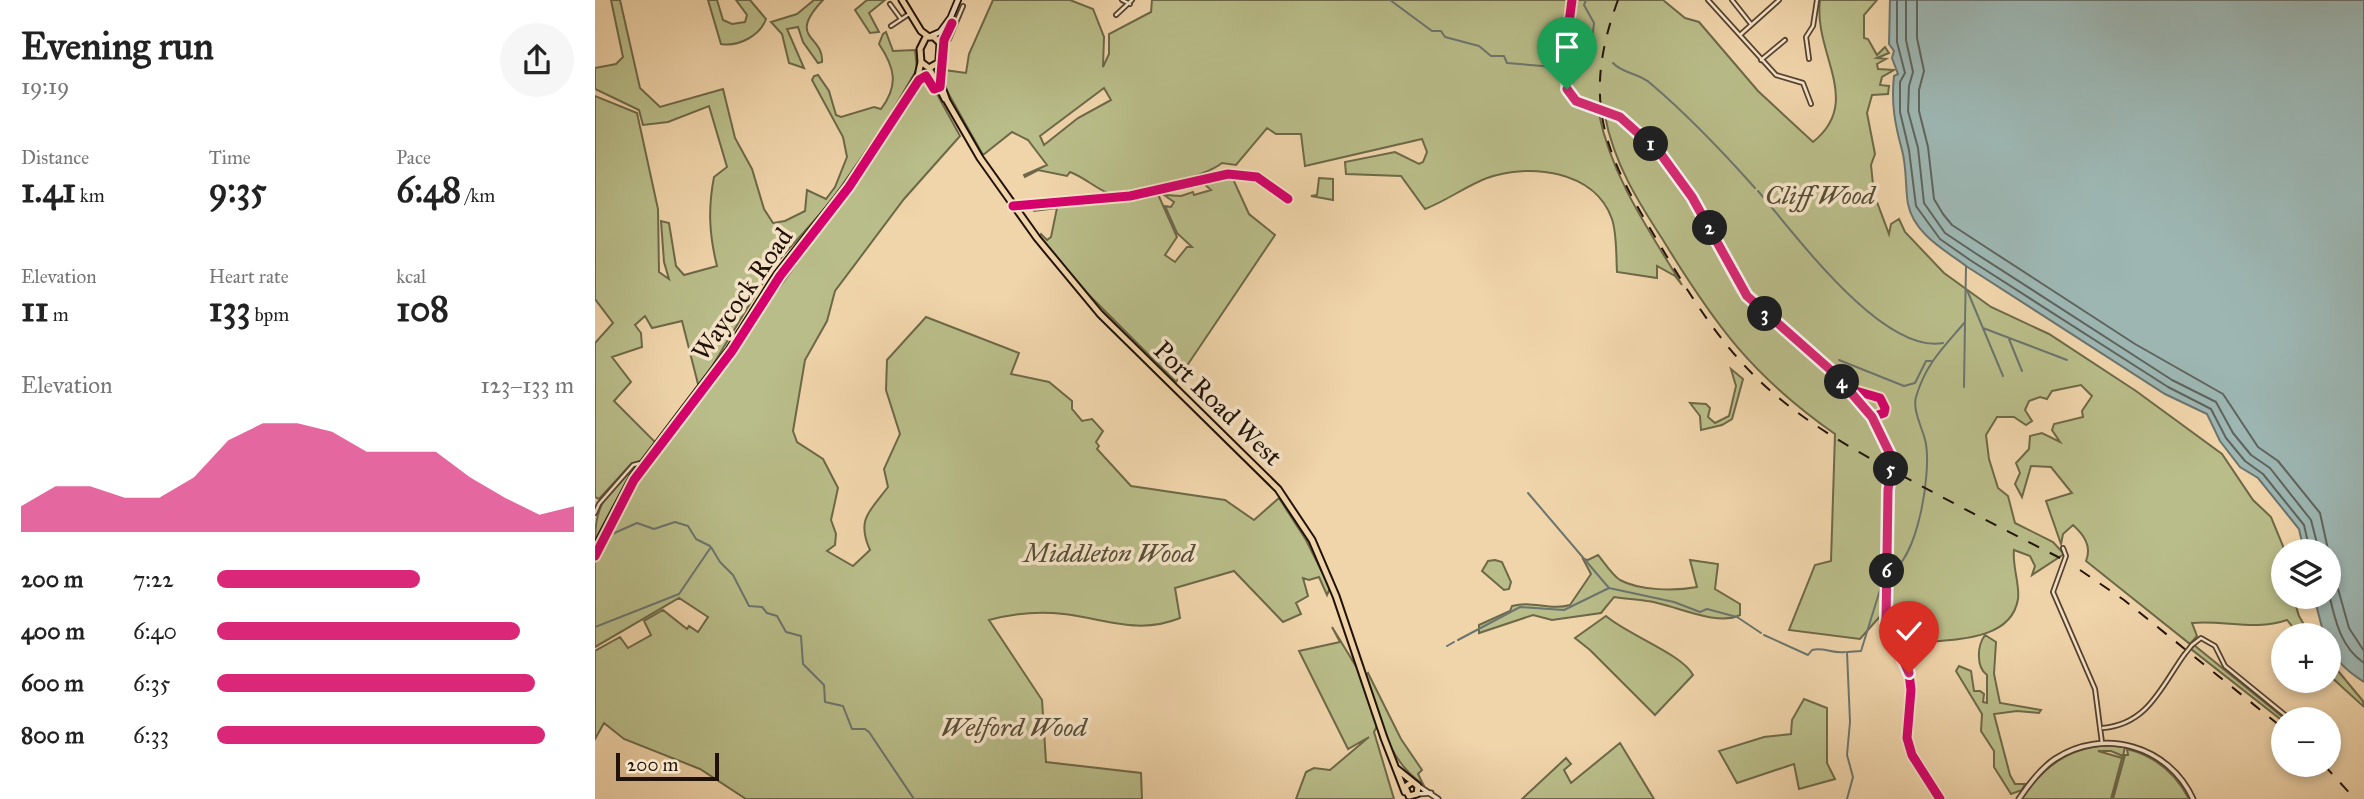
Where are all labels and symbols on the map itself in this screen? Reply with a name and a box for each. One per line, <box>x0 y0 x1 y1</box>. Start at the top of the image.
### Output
pin <box>1537 17 1597 89</box>
pin: 1 <box>1633 127 1669 162</box>
park label: Cliff Wood <box>1765 179 1877 213</box>
pin: 2 <box>1693 210 1727 246</box>
street label: Waycock Road <box>685 222 799 366</box>
pin: 3 <box>1747 296 1783 332</box>
street label: Port Road West <box>1147 334 1289 472</box>
pin: 4 <box>1825 364 1859 400</box>
pin: 5 <box>1873 452 1909 486</box>
park label: Middleton Wood <box>1020 537 1196 569</box>
pin: 6 <box>1869 554 1905 588</box>
pin <box>1879 601 1939 673</box>
park label: Welford Wood <box>941 711 1088 743</box>
scale bar <box>616 750 719 782</box>

